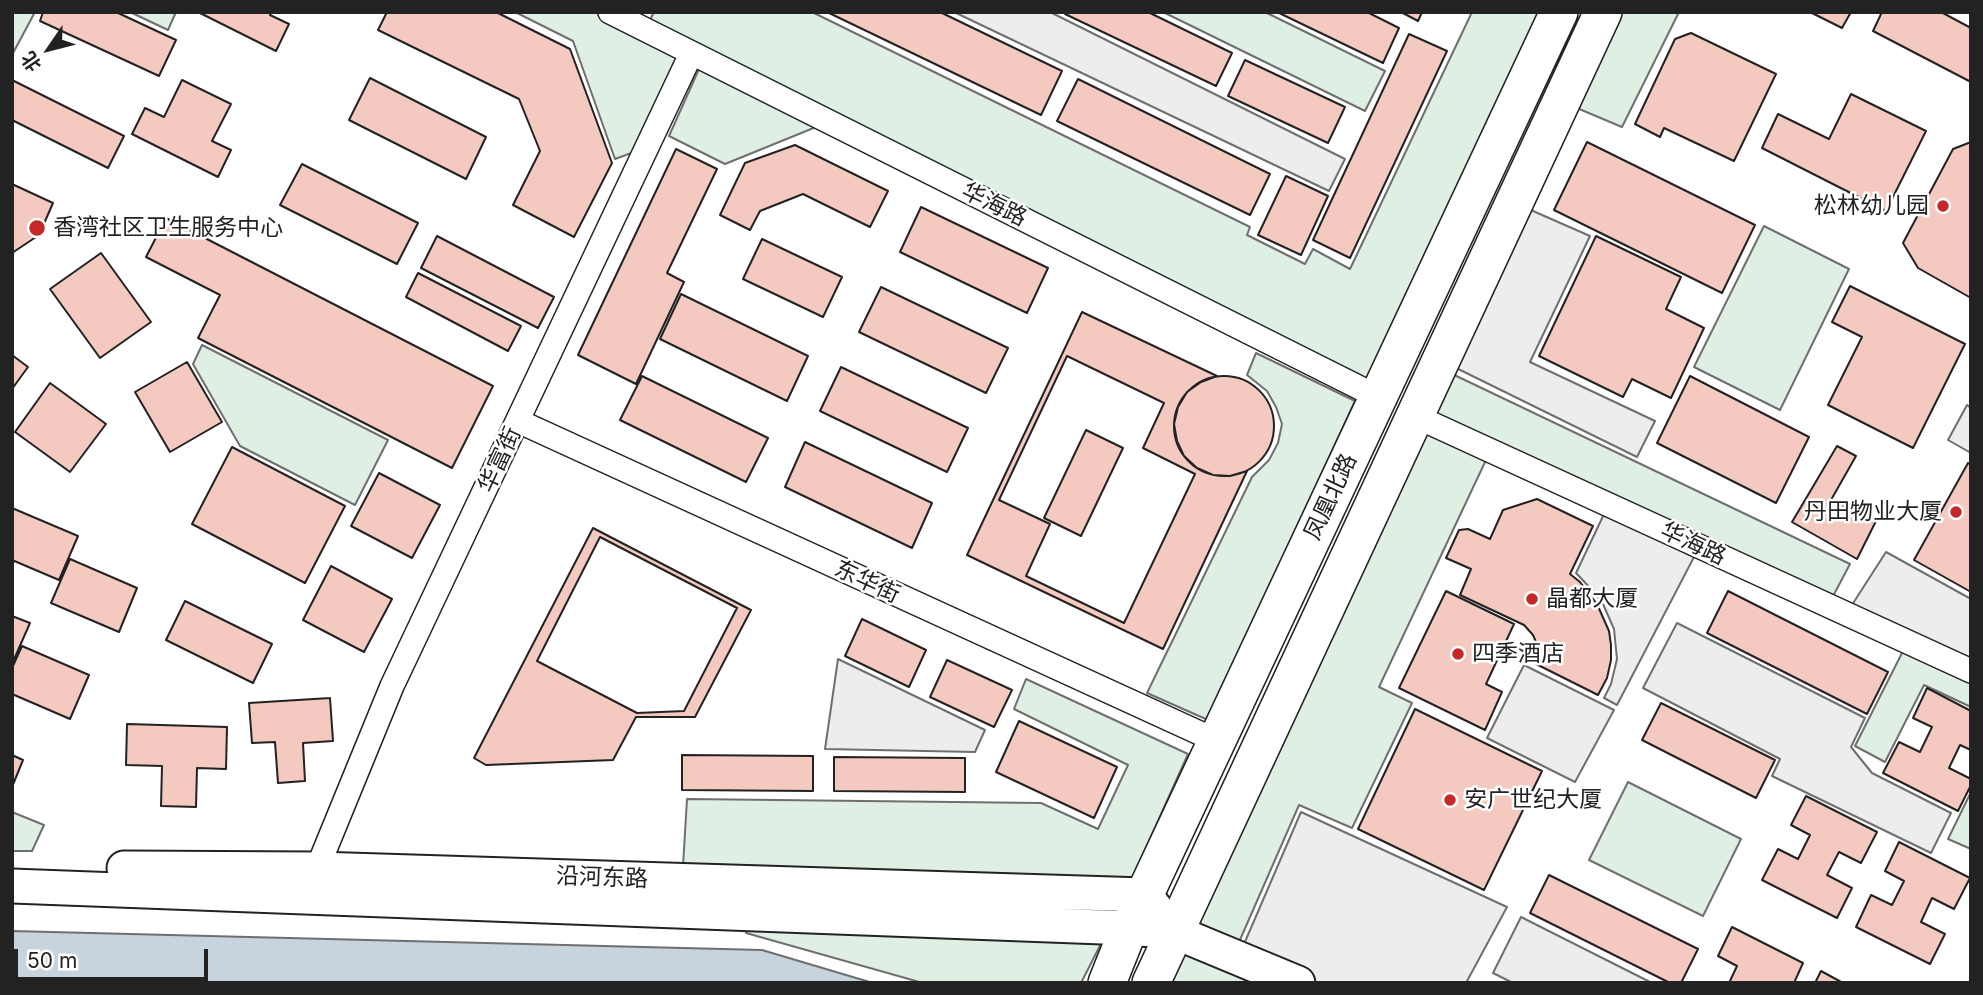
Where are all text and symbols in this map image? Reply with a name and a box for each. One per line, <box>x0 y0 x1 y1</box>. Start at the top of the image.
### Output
north arrow <box>14 14 84 84</box>
text: 北 <box>17 47 46 76</box>
street label: 华海路 <box>957 177 1031 233</box>
place label: 松林幼儿园 <box>1814 192 1929 220</box>
marker: 松林幼儿园 <box>1935 198 1951 214</box>
place label: 香湾社区卫生服务中心 <box>53 214 283 242</box>
marker: 香湾社区卫生服务中心 <box>27 218 47 238</box>
street label: 华富街 <box>473 423 527 497</box>
street label: 凤凰北路 <box>1299 449 1363 545</box>
place label: 丹田物业大厦 <box>1804 498 1942 526</box>
marker: 丹田物业大厦 <box>1948 504 1964 520</box>
street label: 华海路 <box>1656 517 1730 571</box>
street label: 东华街 <box>830 555 904 609</box>
place label: 晶都大厦 <box>1546 585 1638 613</box>
marker: 晶都大厦 <box>1524 591 1540 607</box>
place label: 四季酒店 <box>1472 640 1564 668</box>
marker: 四季酒店 <box>1450 646 1466 662</box>
place label: 安广世纪大厦 <box>1464 786 1602 814</box>
marker: 安广世纪大厦 <box>1442 792 1458 808</box>
street label: 沿河东路 <box>556 863 648 893</box>
scale bar <box>18 936 212 980</box>
text: 50 m <box>27 948 77 973</box>

